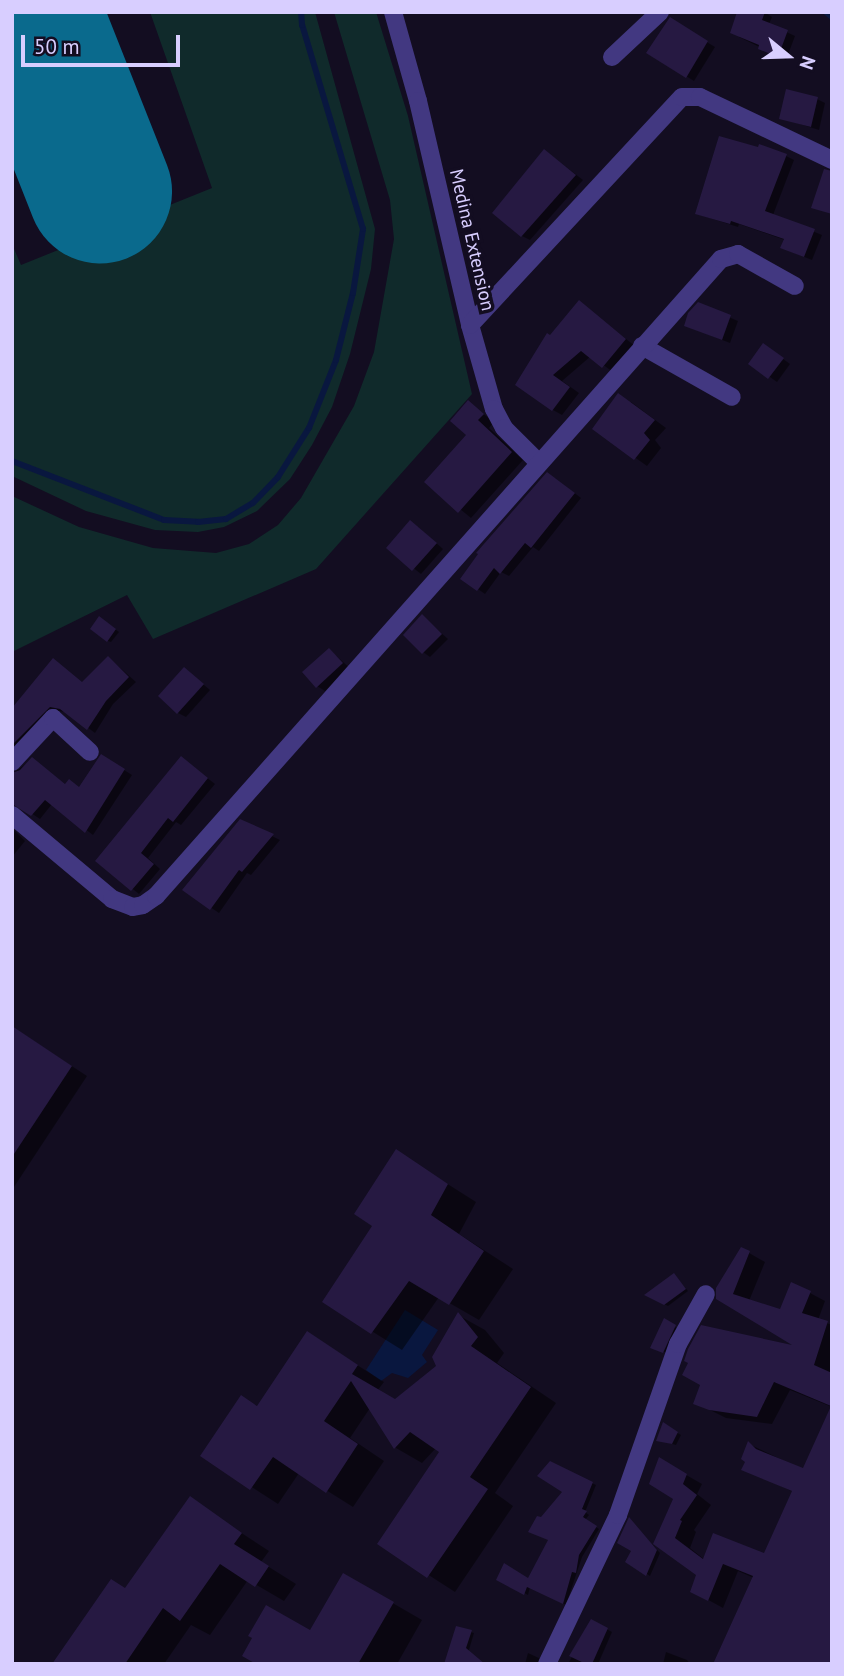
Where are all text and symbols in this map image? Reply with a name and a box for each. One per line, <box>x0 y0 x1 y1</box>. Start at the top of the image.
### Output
scale bar <box>24 21 184 65</box>
north arrow <box>753 21 823 91</box>
text: 50 m <box>34 33 80 60</box>
text: N <box>794 53 821 73</box>
street label: Medina Extension <box>445 167 499 313</box>

